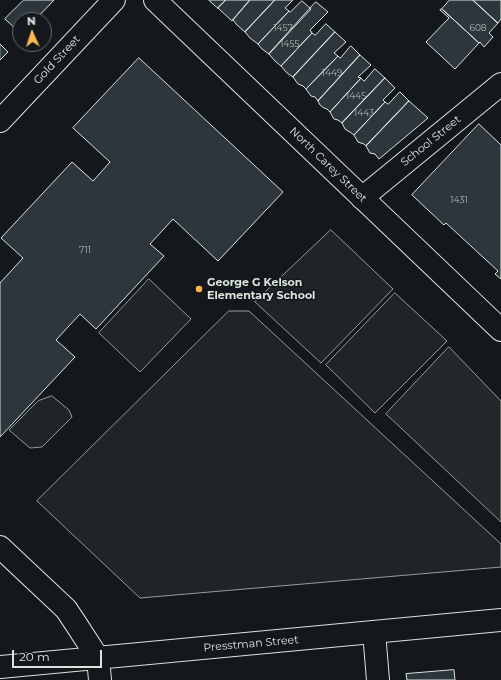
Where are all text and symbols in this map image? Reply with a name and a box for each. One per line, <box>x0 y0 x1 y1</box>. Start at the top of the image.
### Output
north arrow <box>12 12 52 52</box>
text: N <box>27 14 36 28</box>
house number: 1457 <box>273 23 293 33</box>
house number: 608 <box>469 23 487 33</box>
street label: Gold Street <box>31 33 83 87</box>
house number: 1455 <box>280 39 300 49</box>
house number: 1449 <box>322 68 342 78</box>
house number: 1445 <box>346 91 366 101</box>
house number: 1443 <box>354 108 374 118</box>
street label: School Street <box>398 113 464 169</box>
street label: North Carey Street <box>287 125 369 205</box>
house number: 1431 <box>450 195 468 205</box>
house number: 711 <box>79 245 91 255</box>
place label: George G Kelson Elementary School <box>207 276 315 302</box>
marker: George G Kelson Elementary School <box>194 284 204 294</box>
street label: Presstman Street <box>203 633 299 655</box>
scale bar <box>14 642 104 668</box>
text: 20 m <box>19 649 50 664</box>

